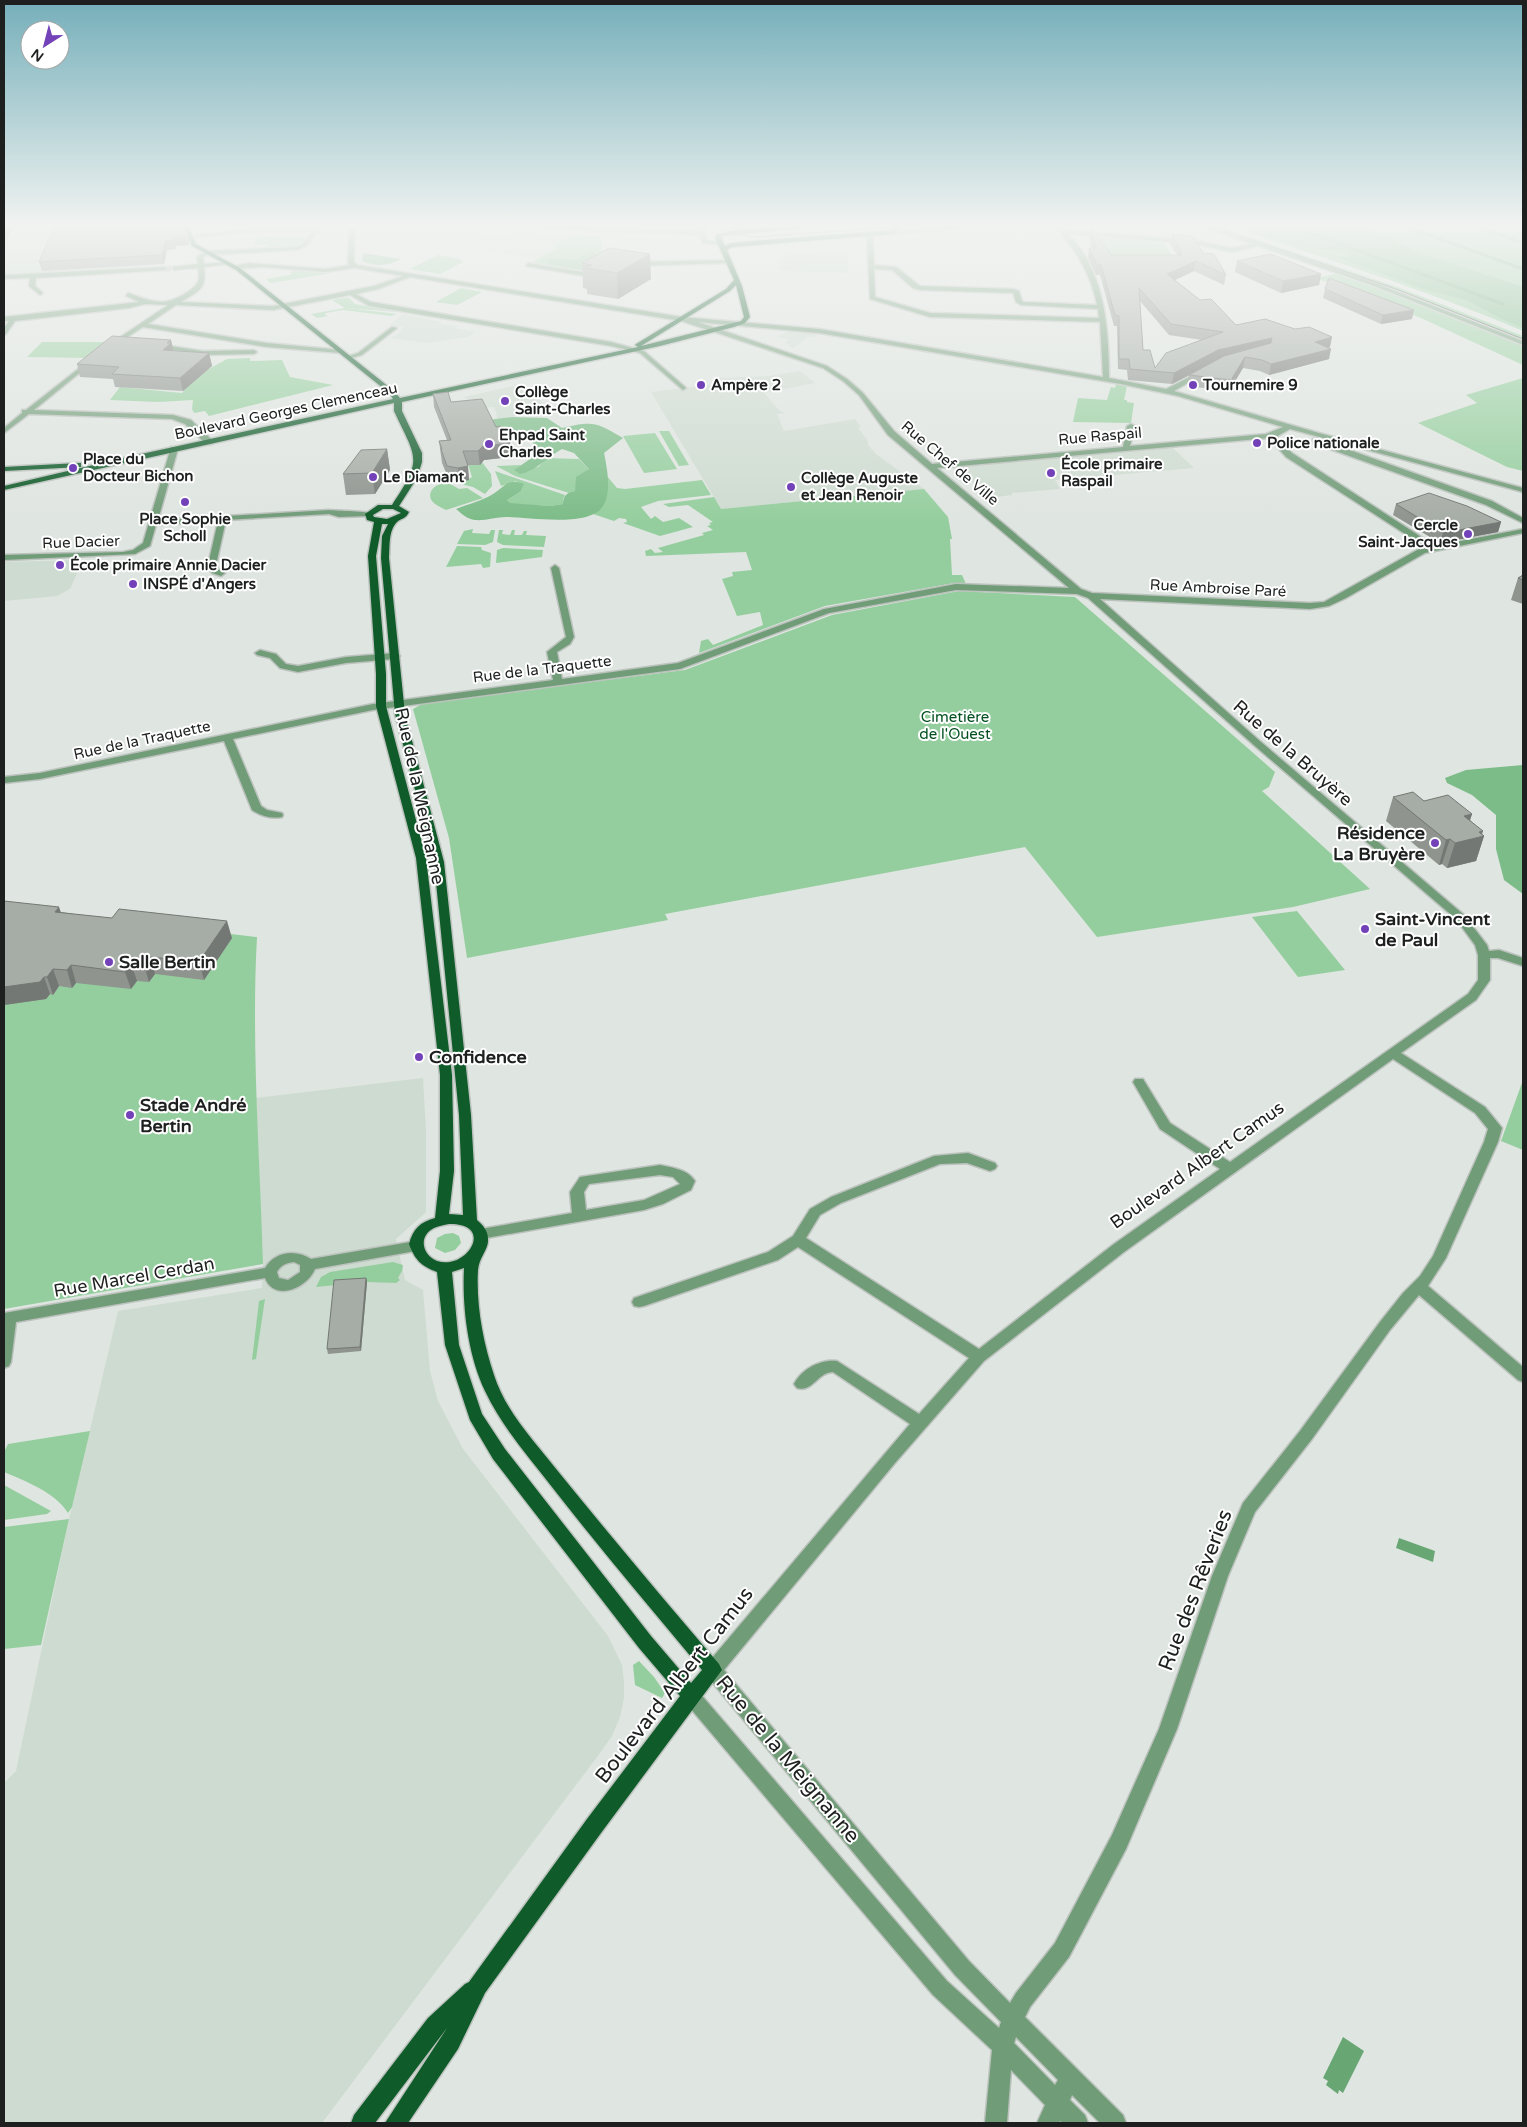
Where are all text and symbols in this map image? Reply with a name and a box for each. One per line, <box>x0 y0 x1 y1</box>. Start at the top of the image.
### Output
north arrow <box>20 20 70 70</box>
text: N <box>28 45 47 65</box>
place label: Ampère 2 <box>711 376 781 395</box>
place label: Tournemire 9 <box>1202 376 1298 394</box>
street label: Boulevard Georges Clemenceau <box>173 379 399 443</box>
marker: Ampère 2 <box>695 379 707 391</box>
marker: Tournemire 9 <box>1187 379 1199 391</box>
place label: Collège Saint-Charles <box>515 383 610 418</box>
marker: Collège Saint-Charles <box>499 395 511 407</box>
street label: Rue Chef de Ville <box>898 417 1002 509</box>
street label: Rue Raspail <box>1057 423 1143 449</box>
place label: Ehpad Saint Charles <box>499 426 585 461</box>
place label: Police nationale <box>1267 434 1380 452</box>
marker: Police nationale <box>1251 437 1263 449</box>
marker: Ehpad Saint Charles <box>483 438 495 450</box>
place label: Place du Docteur Bichon <box>83 450 193 485</box>
place label: École primaire Raspail <box>1061 454 1163 491</box>
marker: Place du Docteur Bichon <box>67 462 79 474</box>
marker: École primaire Raspail <box>1045 467 1057 479</box>
place label: Le Diamant <box>383 468 464 486</box>
place label: Collège Auguste et Jean Renoir <box>801 469 919 504</box>
marker: Le Diamant <box>367 471 379 483</box>
marker: Collège Auguste et Jean Renoir <box>785 481 797 493</box>
marker: Place Sophie Scholl <box>179 496 191 508</box>
place label: Place Sophie Scholl <box>139 510 231 545</box>
place label: Cercle Saint-Jacques <box>1358 516 1459 552</box>
marker: Cercle Saint-Jacques <box>1462 528 1474 540</box>
street label: Rue Dacier <box>42 532 120 552</box>
place label: École primaire Annie Dacier <box>70 555 267 575</box>
marker: École primaire Annie Dacier <box>54 559 66 571</box>
place label: INSPÉ d'Angers <box>143 574 256 594</box>
street label: Rue Ambroise Paré <box>1149 575 1287 601</box>
marker: INSPÉ d'Angers <box>127 578 139 590</box>
street label: Rue de la Traquette <box>472 652 612 686</box>
street label: Rue de la Bruyère <box>1229 695 1357 811</box>
street label: Rue de la Meignanne <box>390 705 450 887</box>
park label: Cimetière de l'Ouest <box>919 708 991 743</box>
street label: Rue de la Traquette <box>72 717 212 763</box>
place label: Résidence La Bruyère <box>1333 822 1425 865</box>
marker: Résidence La Bruyère <box>1429 837 1441 849</box>
place label: Saint-Vincent de Paul <box>1375 908 1490 951</box>
marker: Saint-Vincent de Paul <box>1359 923 1371 935</box>
place label: Salle Bertin <box>119 951 216 973</box>
marker: Salle Bertin <box>103 956 115 968</box>
place label: Confidence <box>429 1046 527 1068</box>
marker: Confidence <box>413 1051 425 1063</box>
place label: Stade André Bertin <box>140 1094 246 1137</box>
street label: Boulevard Albert Camus <box>1106 1096 1288 1234</box>
marker: Stade André Bertin <box>124 1109 136 1121</box>
street label: Rue Marcel Cerdan <box>52 1252 216 1302</box>
street label: Rue des Rêveries <box>1153 1506 1238 1674</box>
street label: Boulevard Albert Camus <box>590 1582 759 1788</box>
street label: Rue de la Meignanne <box>710 1671 865 1848</box>

